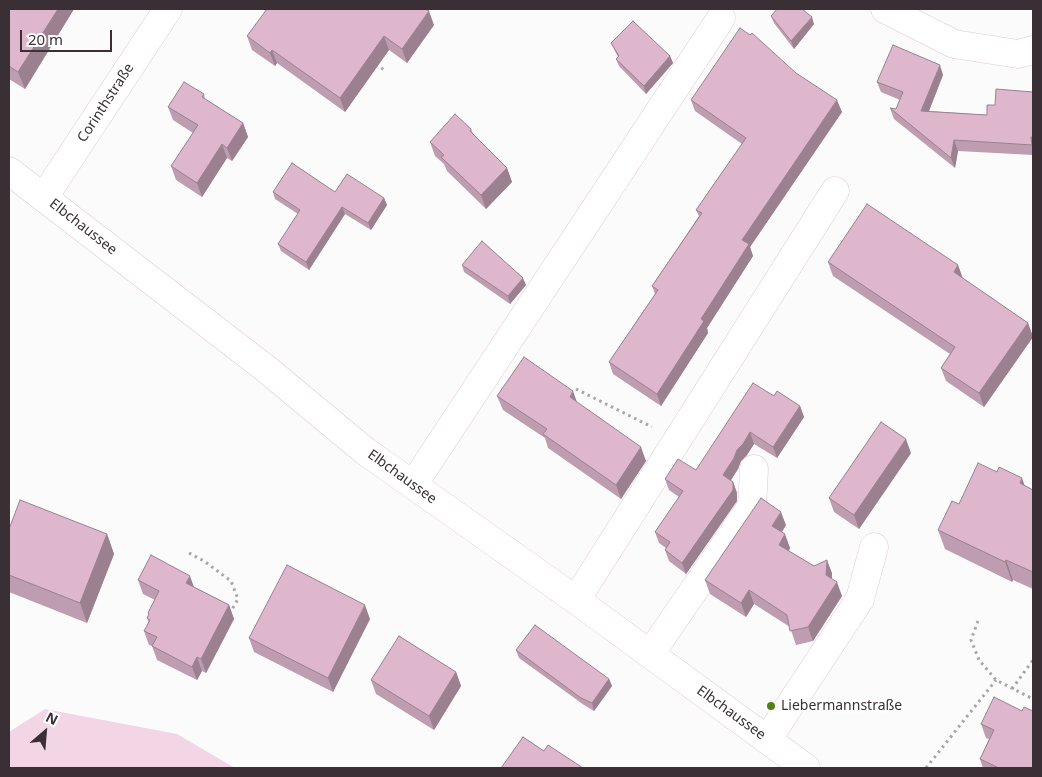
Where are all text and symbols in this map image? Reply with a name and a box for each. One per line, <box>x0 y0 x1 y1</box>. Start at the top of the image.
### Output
scale bar <box>22 20 115 52</box>
text: 20 m <box>28 29 63 49</box>
street label: Corinthstraße <box>74 60 138 146</box>
street label: Elbchaussee <box>46 195 120 259</box>
street label: Elbchaussee <box>364 446 440 508</box>
street label: Elbchaussee <box>693 682 769 744</box>
place label: Liebermannstraße <box>781 698 902 714</box>
marker: Liebermannstraße <box>765 700 777 712</box>
north arrow <box>20 707 70 757</box>
text: N <box>43 707 61 729</box>

